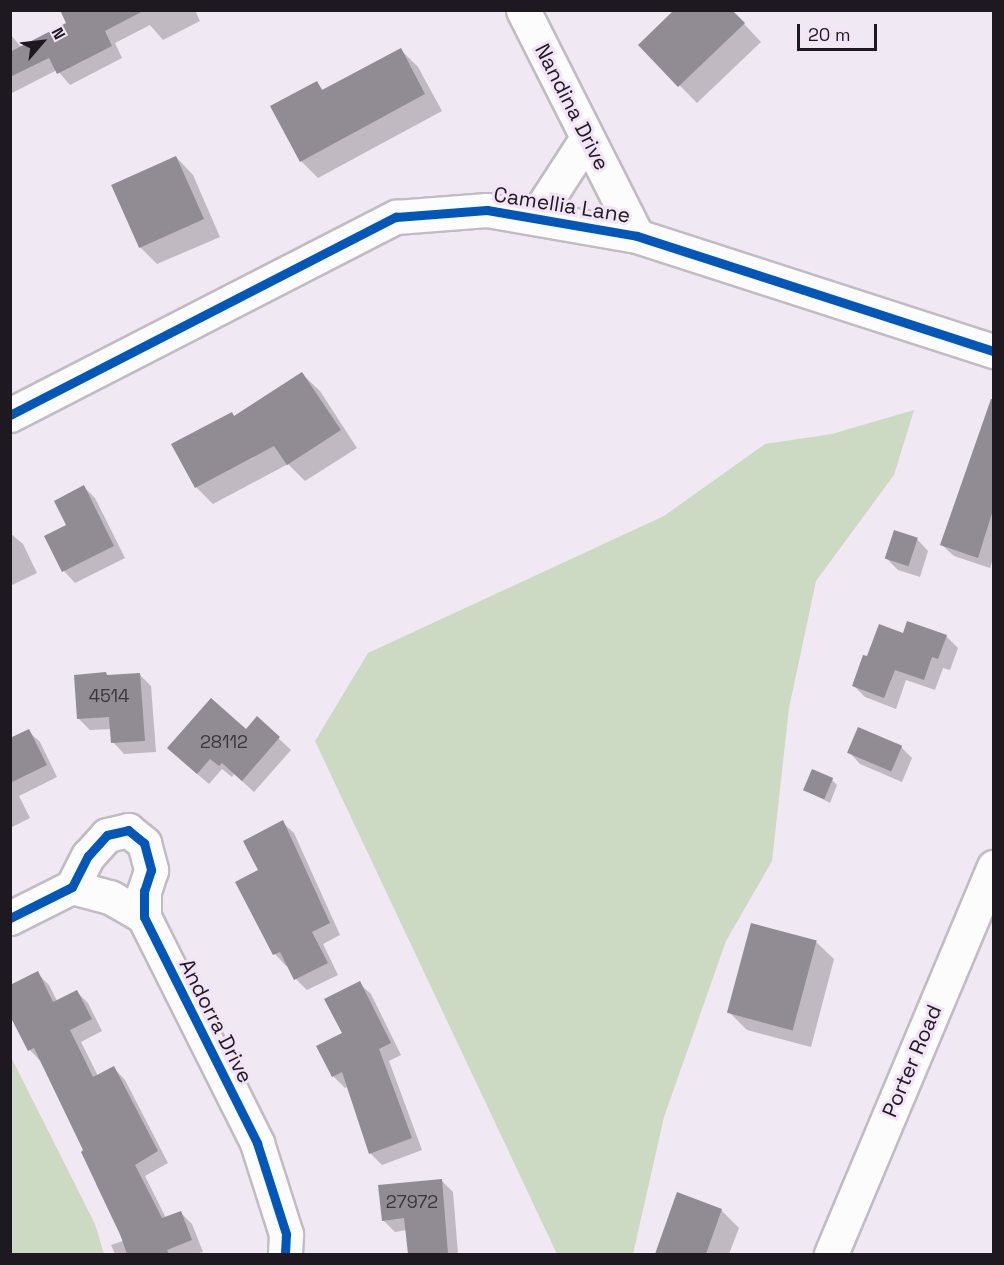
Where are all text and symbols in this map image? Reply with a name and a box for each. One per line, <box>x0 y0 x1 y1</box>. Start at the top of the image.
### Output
north arrow <box>12 12 72 72</box>
scale bar <box>800 12 880 50</box>
text: 20 m <box>808 23 851 46</box>
text: N <box>47 24 70 43</box>
street label: Nandina Drive <box>529 40 615 174</box>
street label: Camellia Lane <box>492 182 632 228</box>
house number: 4514 <box>89 685 129 707</box>
house number: 28112 <box>200 731 248 753</box>
street label: Andorra Drive <box>174 955 258 1087</box>
street label: Porter Road <box>877 1001 947 1121</box>
house number: 27972 <box>386 1191 438 1213</box>

